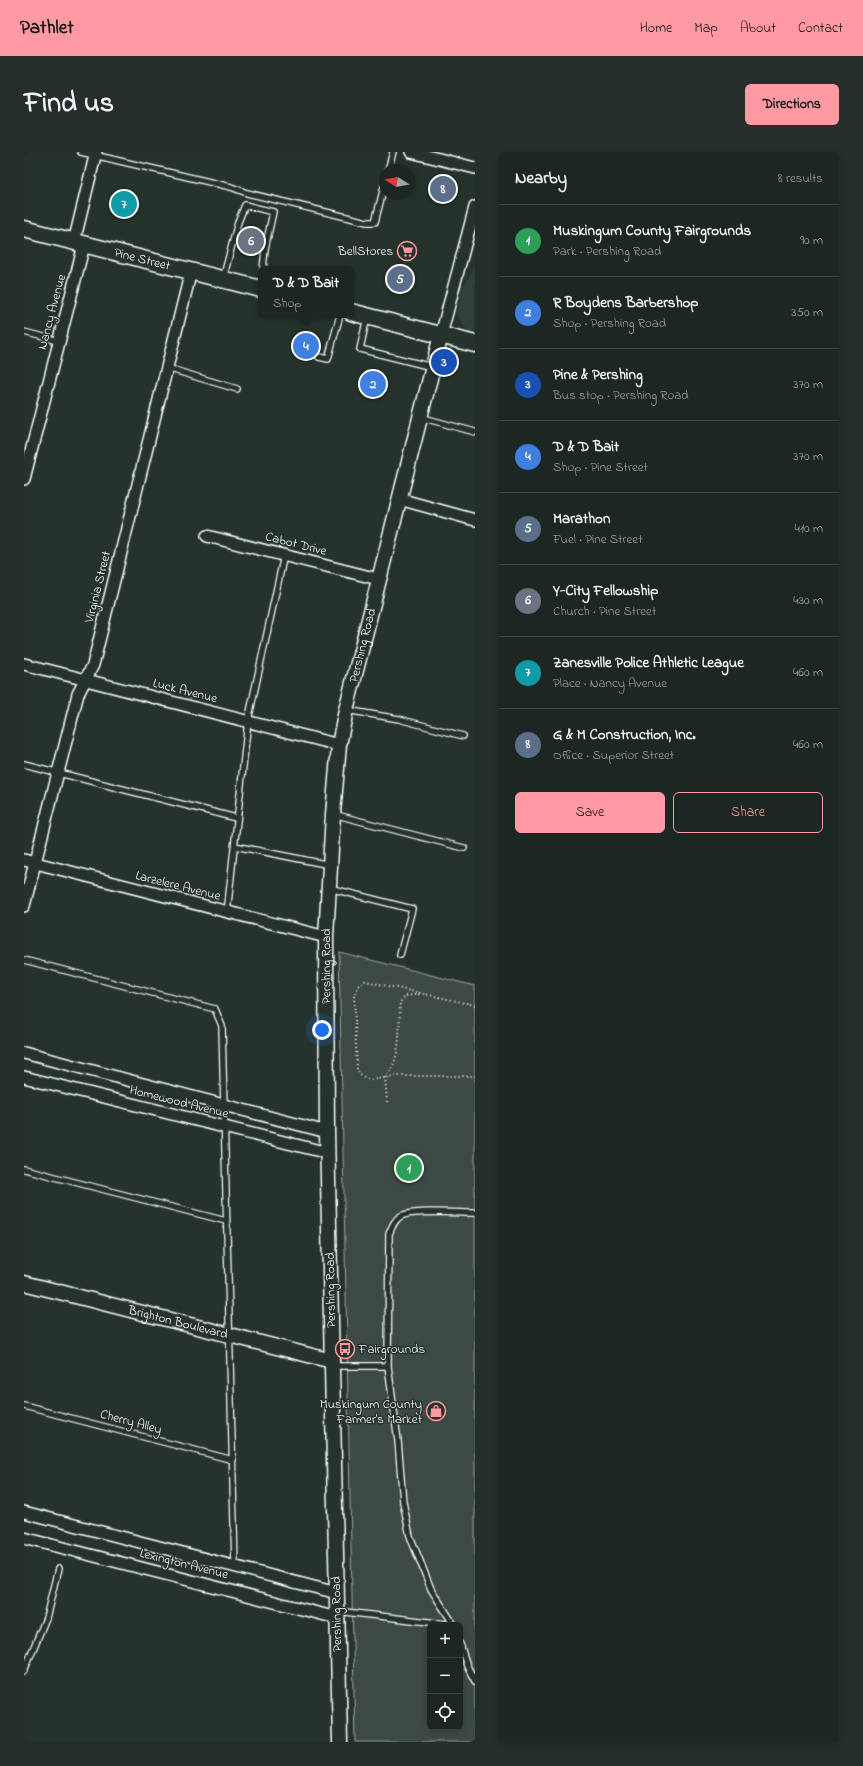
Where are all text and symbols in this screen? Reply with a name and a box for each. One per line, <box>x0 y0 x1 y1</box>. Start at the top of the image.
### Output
text: Pathlet <box>20 15 74 42</box>
text: Home <box>640 18 672 39</box>
text: Map <box>694 18 718 39</box>
text: About <box>740 18 776 39</box>
text: Contact <box>798 18 843 39</box>
text: Find us <box>24 84 114 125</box>
button: Directions <box>745 84 839 125</box>
north arrow <box>379 164 415 200</box>
text: Nearby <box>515 166 567 191</box>
text: 8 results <box>778 169 823 188</box>
pin: 8 <box>430 174 456 204</box>
pin: 7 <box>111 189 137 219</box>
text: Muskingum County Fairgrounds <box>553 220 751 242</box>
pin: 6 <box>238 226 264 256</box>
text: 1 <box>526 231 530 250</box>
text: 90 m <box>800 231 823 250</box>
supermarket icon: BellStores <box>396 240 418 262</box>
place label: BellStores <box>337 242 393 261</box>
text: Park · Pershing Road <box>553 242 661 261</box>
street label: Pine Street <box>112 243 173 275</box>
pin: 5 <box>387 264 413 294</box>
popup <box>258 266 354 318</box>
street label: Nancy Avenue <box>33 272 72 352</box>
text: D & D Bait <box>273 272 339 294</box>
text: R Boydens Barbershop <box>553 292 699 314</box>
text: Shop <box>273 294 301 313</box>
text: 2 <box>525 303 531 322</box>
text: 350 m <box>791 303 823 322</box>
text: Shop · Pershing Road <box>553 314 666 333</box>
pin: 4 <box>293 331 319 361</box>
pin: 3 <box>431 347 457 377</box>
text: Pine & Pershing <box>553 364 643 386</box>
pin: 2 <box>360 369 386 399</box>
text: 3 <box>525 375 531 394</box>
text: 370 m <box>793 375 823 394</box>
text: Bus stop · Pershing Road <box>553 386 689 405</box>
text: D & D Bait <box>553 436 619 458</box>
text: 4 <box>525 447 531 466</box>
text: 370 m <box>793 447 823 466</box>
text: Shop · Pine Street <box>553 458 648 477</box>
text: Marathon <box>553 508 610 530</box>
text: 5 <box>524 519 532 538</box>
text: 410 m <box>795 519 823 538</box>
street label: Cabot Drive <box>263 527 329 561</box>
text: Fuel · Pine Street <box>553 530 643 549</box>
street label: Virginia Street <box>80 549 117 626</box>
text: Y-City Fellowship <box>553 580 658 602</box>
text: 6 <box>525 591 531 610</box>
text: 430 m <box>793 591 823 610</box>
text: Church · Pine Street <box>553 602 656 621</box>
street label: Pershing Road <box>344 606 381 684</box>
text: Zanesville Police Athletic League <box>553 652 744 674</box>
text: 7 <box>525 663 531 682</box>
text: 460 m <box>793 663 823 682</box>
street label: Luck Avenue <box>151 674 219 708</box>
text: Place · Nancy Avenue <box>553 674 667 693</box>
text: G & M Construction, Inc. <box>553 724 695 746</box>
text: 8 <box>526 735 530 754</box>
text: 460 m <box>793 735 823 754</box>
text: Office · Superior Street <box>553 746 674 765</box>
button: Save <box>515 792 665 833</box>
button: Share <box>673 792 823 833</box>
street label: Larzelere Avenue <box>133 866 223 906</box>
street label: Pershing Road <box>316 927 337 1004</box>
your location <box>312 1020 332 1040</box>
street label: Homewood Avenue <box>127 1080 231 1124</box>
pin: 1 <box>396 1153 422 1183</box>
street label: Pershing Road <box>321 1251 342 1328</box>
street label: Brighton Boulevard <box>125 1300 230 1344</box>
bus stop icon: Fairgrounds <box>334 1338 356 1360</box>
place label: Fairgrounds <box>358 1340 426 1360</box>
place label: Muskingum County Farmer's Market <box>320 1395 423 1429</box>
shop icon: Muskingum County Farmer's Market <box>425 1400 447 1422</box>
street label: Cherry Alley <box>98 1405 164 1440</box>
street label: Lexington Avenue <box>137 1544 230 1585</box>
street label: Pershing Road <box>327 1575 348 1652</box>
map controls <box>427 1622 463 1730</box>
button: + <box>427 1622 463 1658</box>
button: − <box>427 1658 463 1694</box>
button: locate <box>427 1694 463 1730</box>

